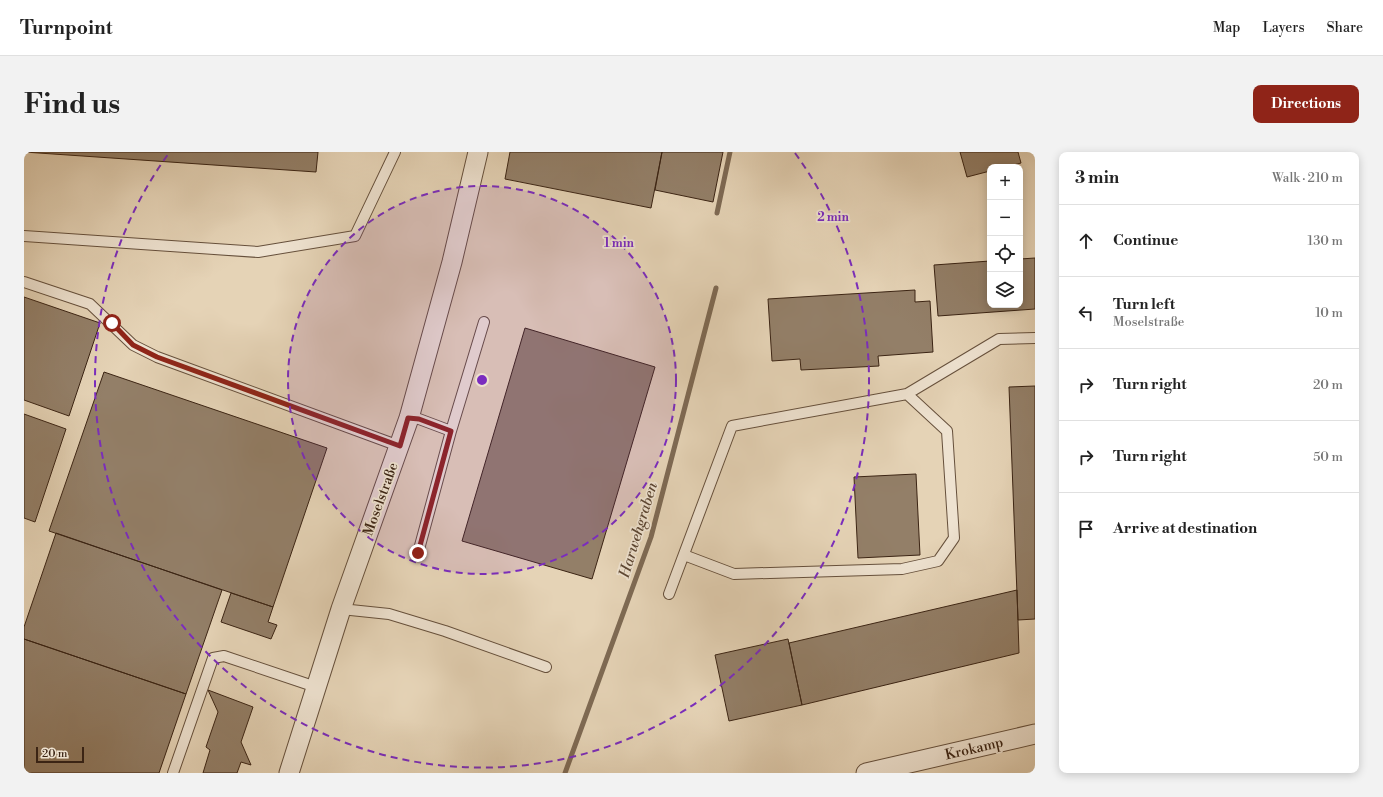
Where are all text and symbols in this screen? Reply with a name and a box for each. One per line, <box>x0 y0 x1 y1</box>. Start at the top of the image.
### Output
text: Turnpoint <box>20 16 113 40</box>
text: Map <box>1213 19 1240 37</box>
text: Layers <box>1262 19 1305 37</box>
text: Share <box>1327 19 1363 37</box>
button: Directions <box>1253 85 1359 123</box>
text: Find us <box>24 87 120 122</box>
map controls <box>987 164 1023 308</box>
button: + <box>987 164 1023 200</box>
text: 3 min <box>1075 167 1119 189</box>
text: Walk · 210 m <box>1272 170 1343 186</box>
button: − <box>987 200 1023 236</box>
text: 2 min <box>817 210 849 225</box>
icon: ahead <box>1075 230 1097 252</box>
text: Continue <box>1113 231 1178 250</box>
text: 130 m <box>1308 233 1343 249</box>
text: 1 min <box>604 236 635 251</box>
button: locate <box>987 236 1023 272</box>
button: layers <box>987 272 1023 308</box>
text: Turn left <box>1113 295 1175 314</box>
icon: left <box>1075 302 1097 324</box>
text: 10 m <box>1315 305 1343 321</box>
route start <box>103 314 121 332</box>
text: Moselstraße <box>1113 314 1184 330</box>
centre of rings <box>475 373 489 387</box>
icon: right <box>1075 374 1097 396</box>
text: Turn right <box>1113 375 1187 394</box>
text: 20 m <box>1313 377 1343 393</box>
icon: right <box>1075 446 1097 468</box>
text: Turn right <box>1113 447 1187 466</box>
text: 50 m <box>1313 449 1343 465</box>
street label: Moselstraße <box>359 460 403 539</box>
water label: Harwehgraben <box>615 480 662 581</box>
icon: arrive <box>1075 518 1097 540</box>
text: Arrive at destination <box>1113 519 1257 538</box>
route end <box>409 544 427 562</box>
street label: Krokamp <box>943 734 1005 764</box>
scale bar <box>36 745 84 764</box>
text: 20 m <box>42 747 67 761</box>

